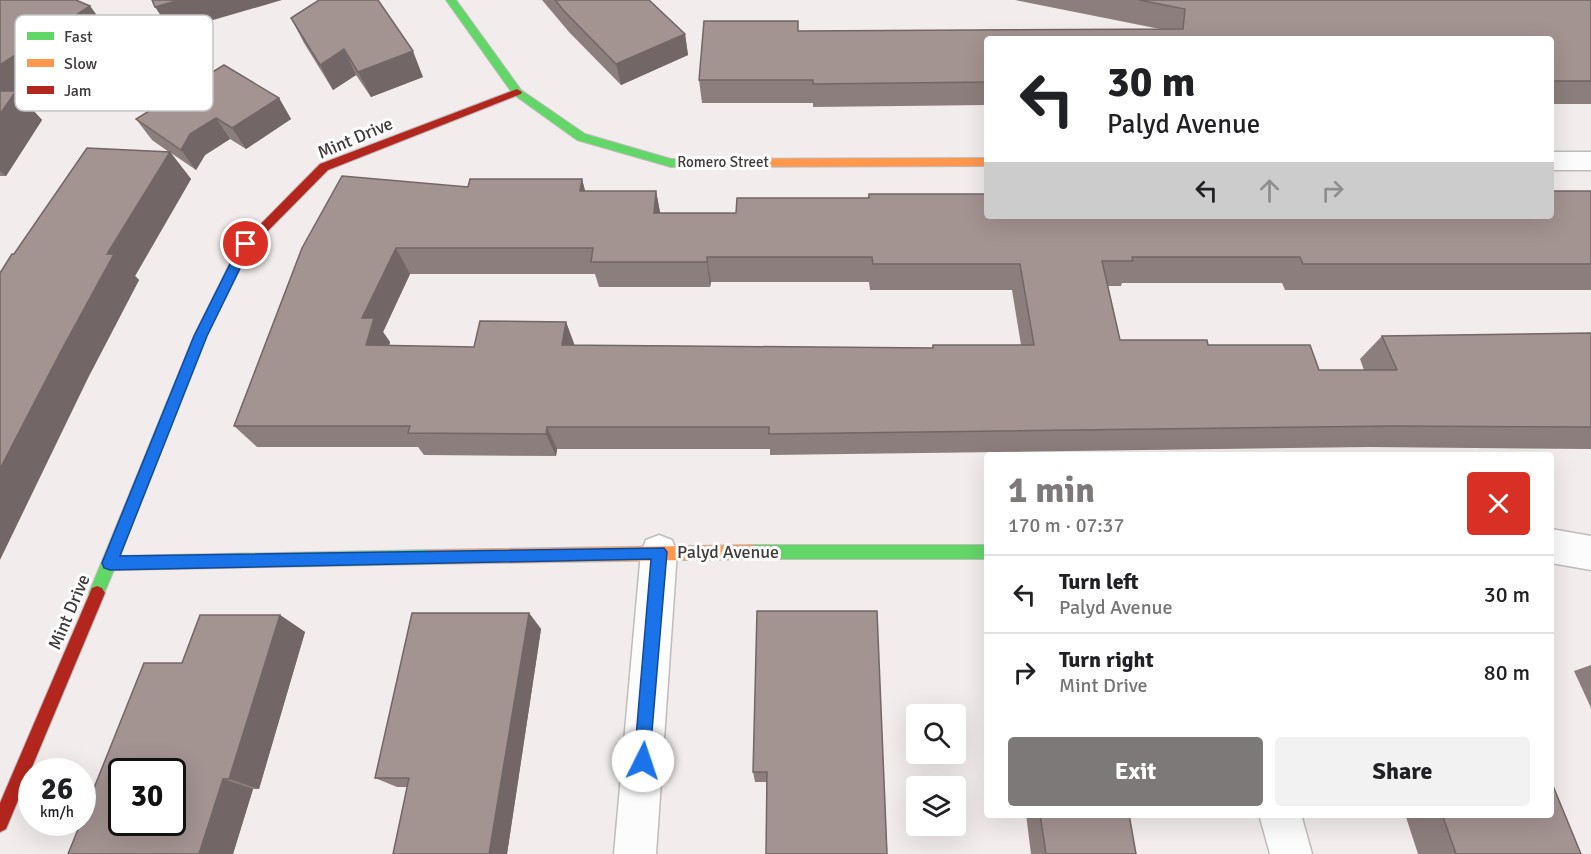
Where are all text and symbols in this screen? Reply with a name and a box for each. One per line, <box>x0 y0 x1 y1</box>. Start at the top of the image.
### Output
legend <box>15 15 213 111</box>
text: Fast <box>64 27 93 47</box>
text: Slow <box>64 54 98 74</box>
text: 30 m <box>1107 57 1196 108</box>
icon: left <box>1008 60 1086 138</box>
text: Jam <box>64 81 92 101</box>
text: Palyd Avenue <box>1107 108 1260 141</box>
street label: Mint Drive <box>314 112 396 164</box>
street label: Romero Street <box>677 153 769 171</box>
icon: left <box>1190 174 1223 207</box>
icon: ahead <box>1253 174 1286 207</box>
icon: right <box>1316 174 1349 207</box>
pin <box>220 218 271 269</box>
icon: arrive <box>229 227 262 260</box>
text: 1 min <box>1008 468 1095 513</box>
button: close <box>1467 472 1530 535</box>
text: 170 m · 07:37 <box>1008 513 1124 538</box>
street label: Palyd Avenue <box>677 541 779 563</box>
text: Turn left <box>1059 568 1139 595</box>
street label: Mint Drive <box>43 571 95 653</box>
icon: left <box>1008 578 1041 611</box>
text: 30 m <box>1484 581 1530 608</box>
text: Palyd Avenue <box>1059 595 1172 620</box>
text: Turn right <box>1059 646 1154 673</box>
icon: right <box>1008 656 1041 689</box>
text: 80 m <box>1484 659 1530 686</box>
text: Mint Drive <box>1059 673 1148 698</box>
map controls <box>906 704 966 836</box>
button: search <box>906 704 966 764</box>
position arrow <box>611 729 675 793</box>
button: Exit <box>1008 737 1263 806</box>
button: Share <box>1275 737 1530 806</box>
speed limit sign: 30 <box>108 758 186 836</box>
text: 26 <box>41 771 73 808</box>
button: layers <box>906 776 966 836</box>
text: km/h <box>40 803 74 821</box>

